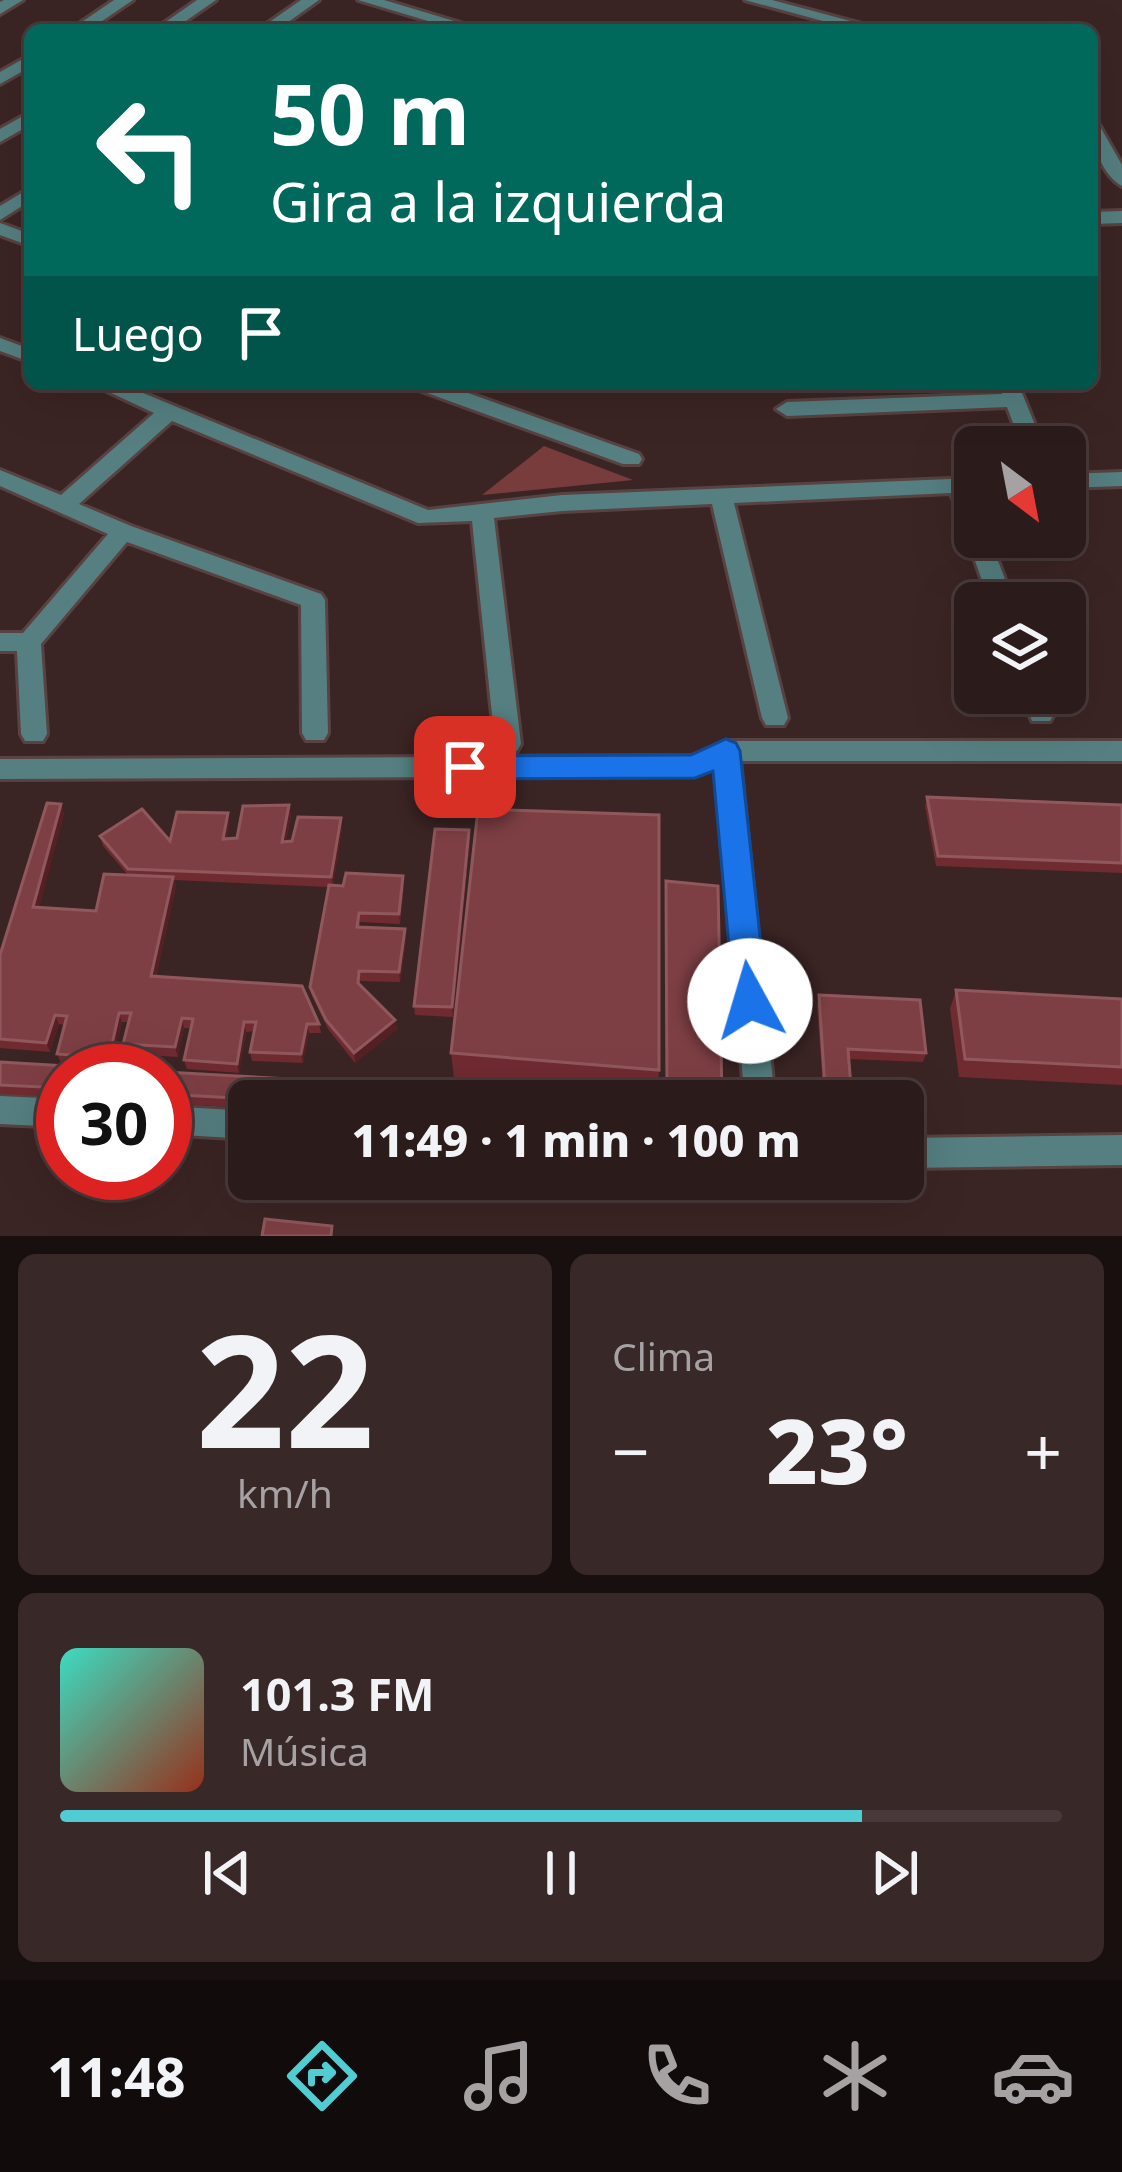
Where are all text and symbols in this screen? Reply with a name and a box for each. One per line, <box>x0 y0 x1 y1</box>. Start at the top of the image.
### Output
text: 50 m <box>270 55 470 170</box>
icon: left <box>72 72 228 228</box>
text: Gira a la izquierda <box>270 164 726 238</box>
icon: arrive <box>228 300 294 366</box>
text: Luego <box>72 303 204 364</box>
north arrow <box>954 426 1086 558</box>
map controls <box>954 426 1086 714</box>
button: layers <box>954 582 1086 714</box>
pin <box>414 716 516 818</box>
icon: arrive <box>432 734 498 800</box>
position arrow <box>687 938 813 1064</box>
speed limit sign: 30 <box>36 1044 192 1200</box>
text: 11:49 · 1 min · 100 m <box>351 1109 801 1170</box>
text: 22 <box>196 1281 374 1494</box>
text: Clima <box>612 1329 715 1382</box>
text: 23° <box>766 1388 908 1510</box>
text: − <box>612 1405 650 1495</box>
text: + <box>1024 1405 1062 1495</box>
text: km/h <box>237 1466 333 1519</box>
text: 101.3 FM <box>240 1663 434 1724</box>
text: Música <box>240 1724 369 1777</box>
icon: previous <box>194 1840 260 1906</box>
icon: pause <box>528 1840 594 1906</box>
icon: next <box>862 1840 928 1906</box>
icon: directions <box>280 2034 364 2118</box>
icon: music <box>457 2034 541 2118</box>
icon: phone <box>635 2034 719 2118</box>
icon: climate <box>813 2034 897 2118</box>
icon: car <box>991 2034 1075 2118</box>
text: 11:48 <box>47 2039 186 2113</box>

